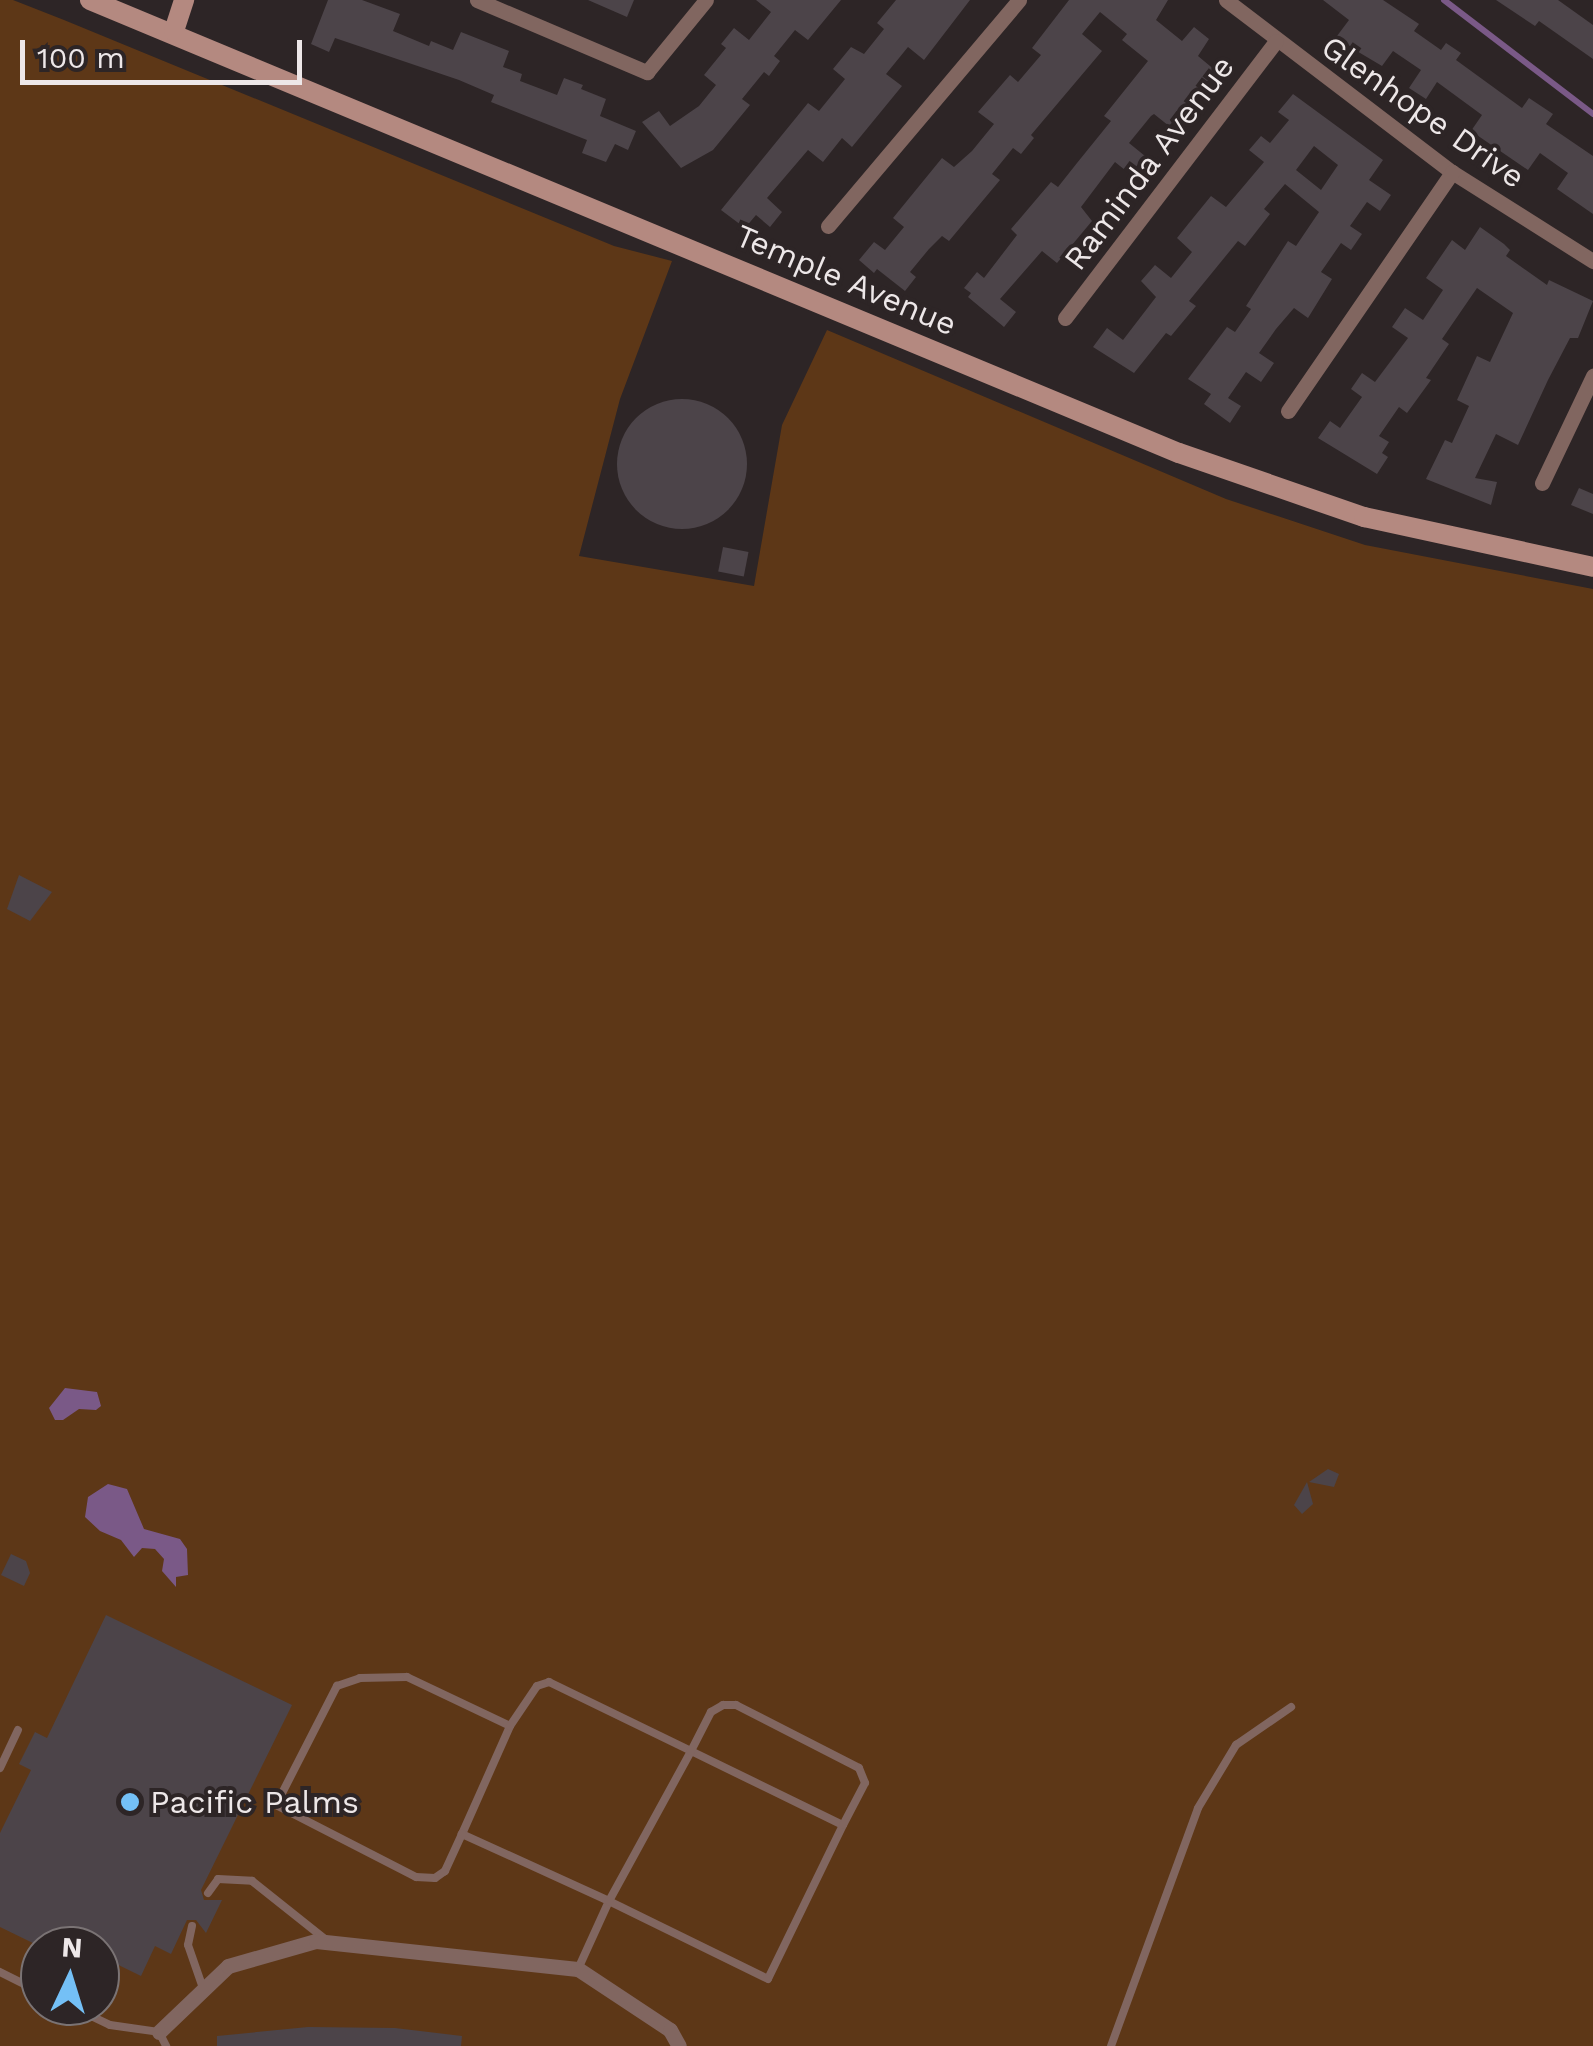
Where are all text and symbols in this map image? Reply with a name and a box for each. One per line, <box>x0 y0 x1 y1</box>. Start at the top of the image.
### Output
scale bar <box>25 20 308 82</box>
street label: Glenhope Drive <box>1314 28 1532 196</box>
text: 100 m <box>37 40 125 75</box>
street label: Raminda Avenue <box>1055 47 1243 279</box>
street label: Temple Avenue <box>729 216 963 344</box>
place label: Pacific Palms <box>150 1783 359 1821</box>
marker: Pacific Palms <box>119 1791 141 1813</box>
north arrow <box>20 1926 120 2026</box>
text: N <box>60 1930 83 1965</box>

